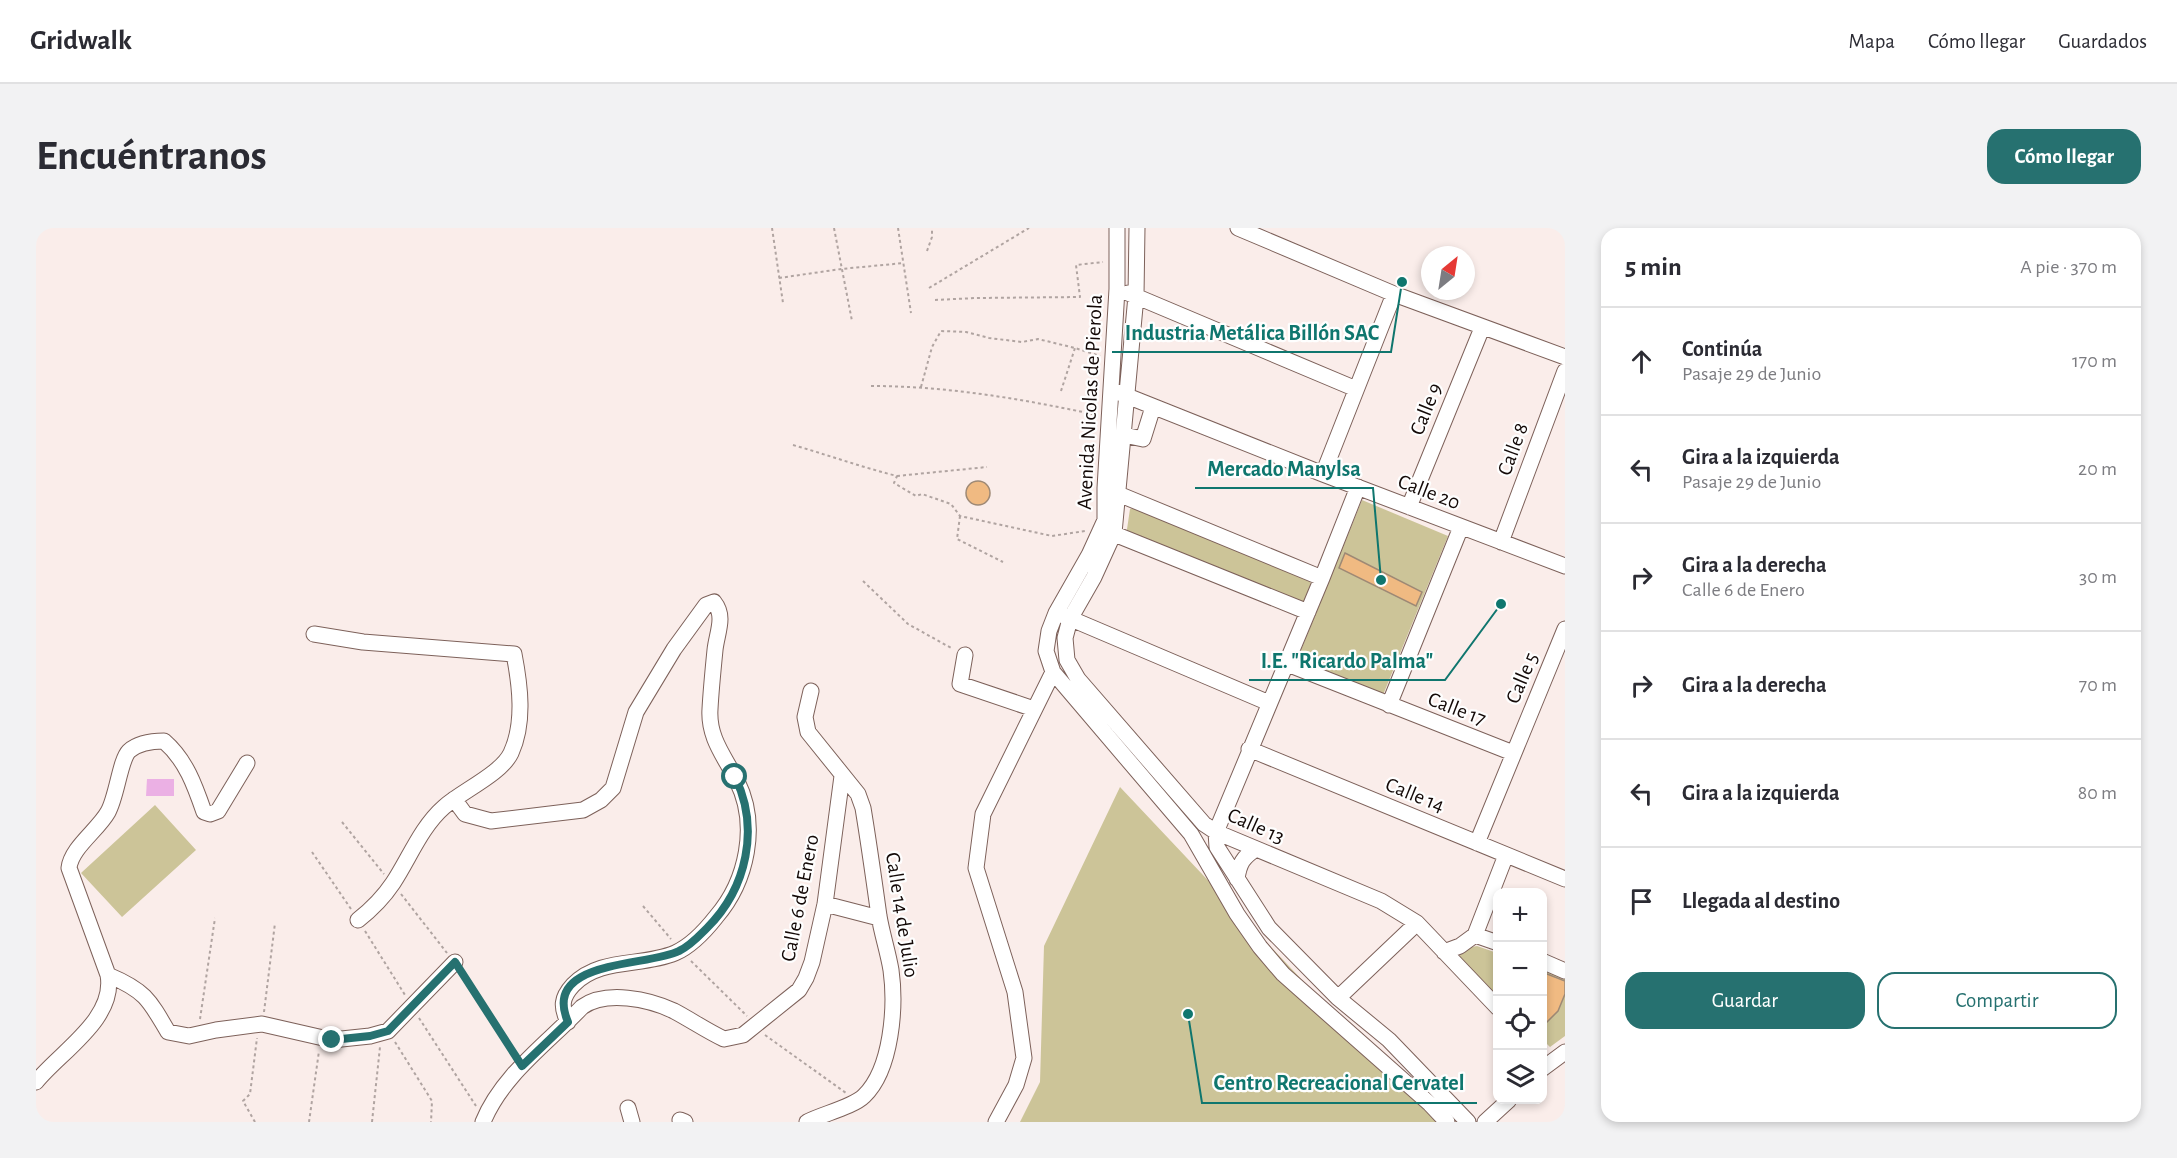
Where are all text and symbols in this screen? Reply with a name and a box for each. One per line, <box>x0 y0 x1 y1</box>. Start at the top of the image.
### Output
text: Gridwalk <box>30 27 132 55</box>
text: Mapa <box>1849 31 1895 52</box>
text: Cómo llegar <box>1928 31 2025 52</box>
text: Guardados <box>2058 31 2147 52</box>
button: Cómo llegar <box>1987 129 2141 184</box>
text: Encuéntranos <box>36 135 267 177</box>
north arrow <box>1421 246 1475 300</box>
text: 5 min <box>1625 254 1682 280</box>
text: A pie · 370 m <box>2020 257 2117 277</box>
street label: Avenida Nicolas de Pierola <box>1074 294 1106 510</box>
callout: Industria Metálica Billón SAC <box>1112 312 1391 352</box>
text: Industria Metálica Billón SAC <box>1125 322 1380 344</box>
text: Continúa <box>1682 338 1762 360</box>
icon: ahead <box>1625 345 1658 378</box>
text: 170 m <box>2072 351 2117 371</box>
text: Pasaje 29 de Junio <box>1682 364 1821 384</box>
street label: Calle 9 <box>1406 380 1446 438</box>
street label: Calle 8 <box>1494 420 1532 478</box>
text: Gira a la izquierda <box>1682 446 1840 468</box>
callout: Mercado Manylsa <box>1195 448 1373 488</box>
icon: left <box>1625 453 1658 486</box>
text: Mercado Manylsa <box>1207 458 1361 481</box>
text: 20 m <box>2078 459 2117 479</box>
street label: Calle 20 <box>1395 471 1463 513</box>
text: Pasaje 29 de Junio <box>1682 472 1821 492</box>
text: Gira a la derecha <box>1682 554 1827 576</box>
icon: right <box>1625 561 1658 594</box>
text: 30 m <box>2079 567 2117 587</box>
text: Calle 6 de Enero <box>1682 580 1805 600</box>
callout: I.E. "Ricardo Palma" <box>1249 640 1445 680</box>
text: I.E. "Ricardo Palma" <box>1261 650 1433 672</box>
street label: Calle 5 <box>1502 650 1542 706</box>
icon: right <box>1625 669 1658 702</box>
text: Gira a la derecha <box>1682 674 1827 696</box>
text: 70 m <box>2079 675 2117 695</box>
street label: Calle 17 <box>1425 688 1489 730</box>
route start <box>721 763 747 789</box>
street label: Calle 14 <box>1383 774 1447 816</box>
icon: left <box>1625 777 1658 810</box>
text: Gira a la izquierda <box>1682 782 1840 804</box>
text: 80 m <box>2078 783 2117 803</box>
street label: Calle 13 <box>1224 804 1288 848</box>
street label: Calle 6 de Enero <box>777 833 823 963</box>
street label: Calle 14 de Julio <box>882 851 922 979</box>
icon: arrive <box>1625 885 1658 918</box>
map controls <box>1493 888 1547 1104</box>
button: + <box>1493 888 1547 942</box>
text: Llegada al destino <box>1682 890 1840 912</box>
button: − <box>1493 942 1547 996</box>
button: Guardar <box>1625 972 1865 1029</box>
button: Compartir <box>1877 972 2117 1029</box>
button: locate <box>1493 996 1547 1050</box>
route end <box>318 1026 344 1052</box>
button: layers <box>1493 1050 1547 1104</box>
callout: Centro Recreacional Cervatel <box>1202 1063 1477 1103</box>
text: Centro Recreacional Cervatel <box>1214 1072 1464 1094</box>

